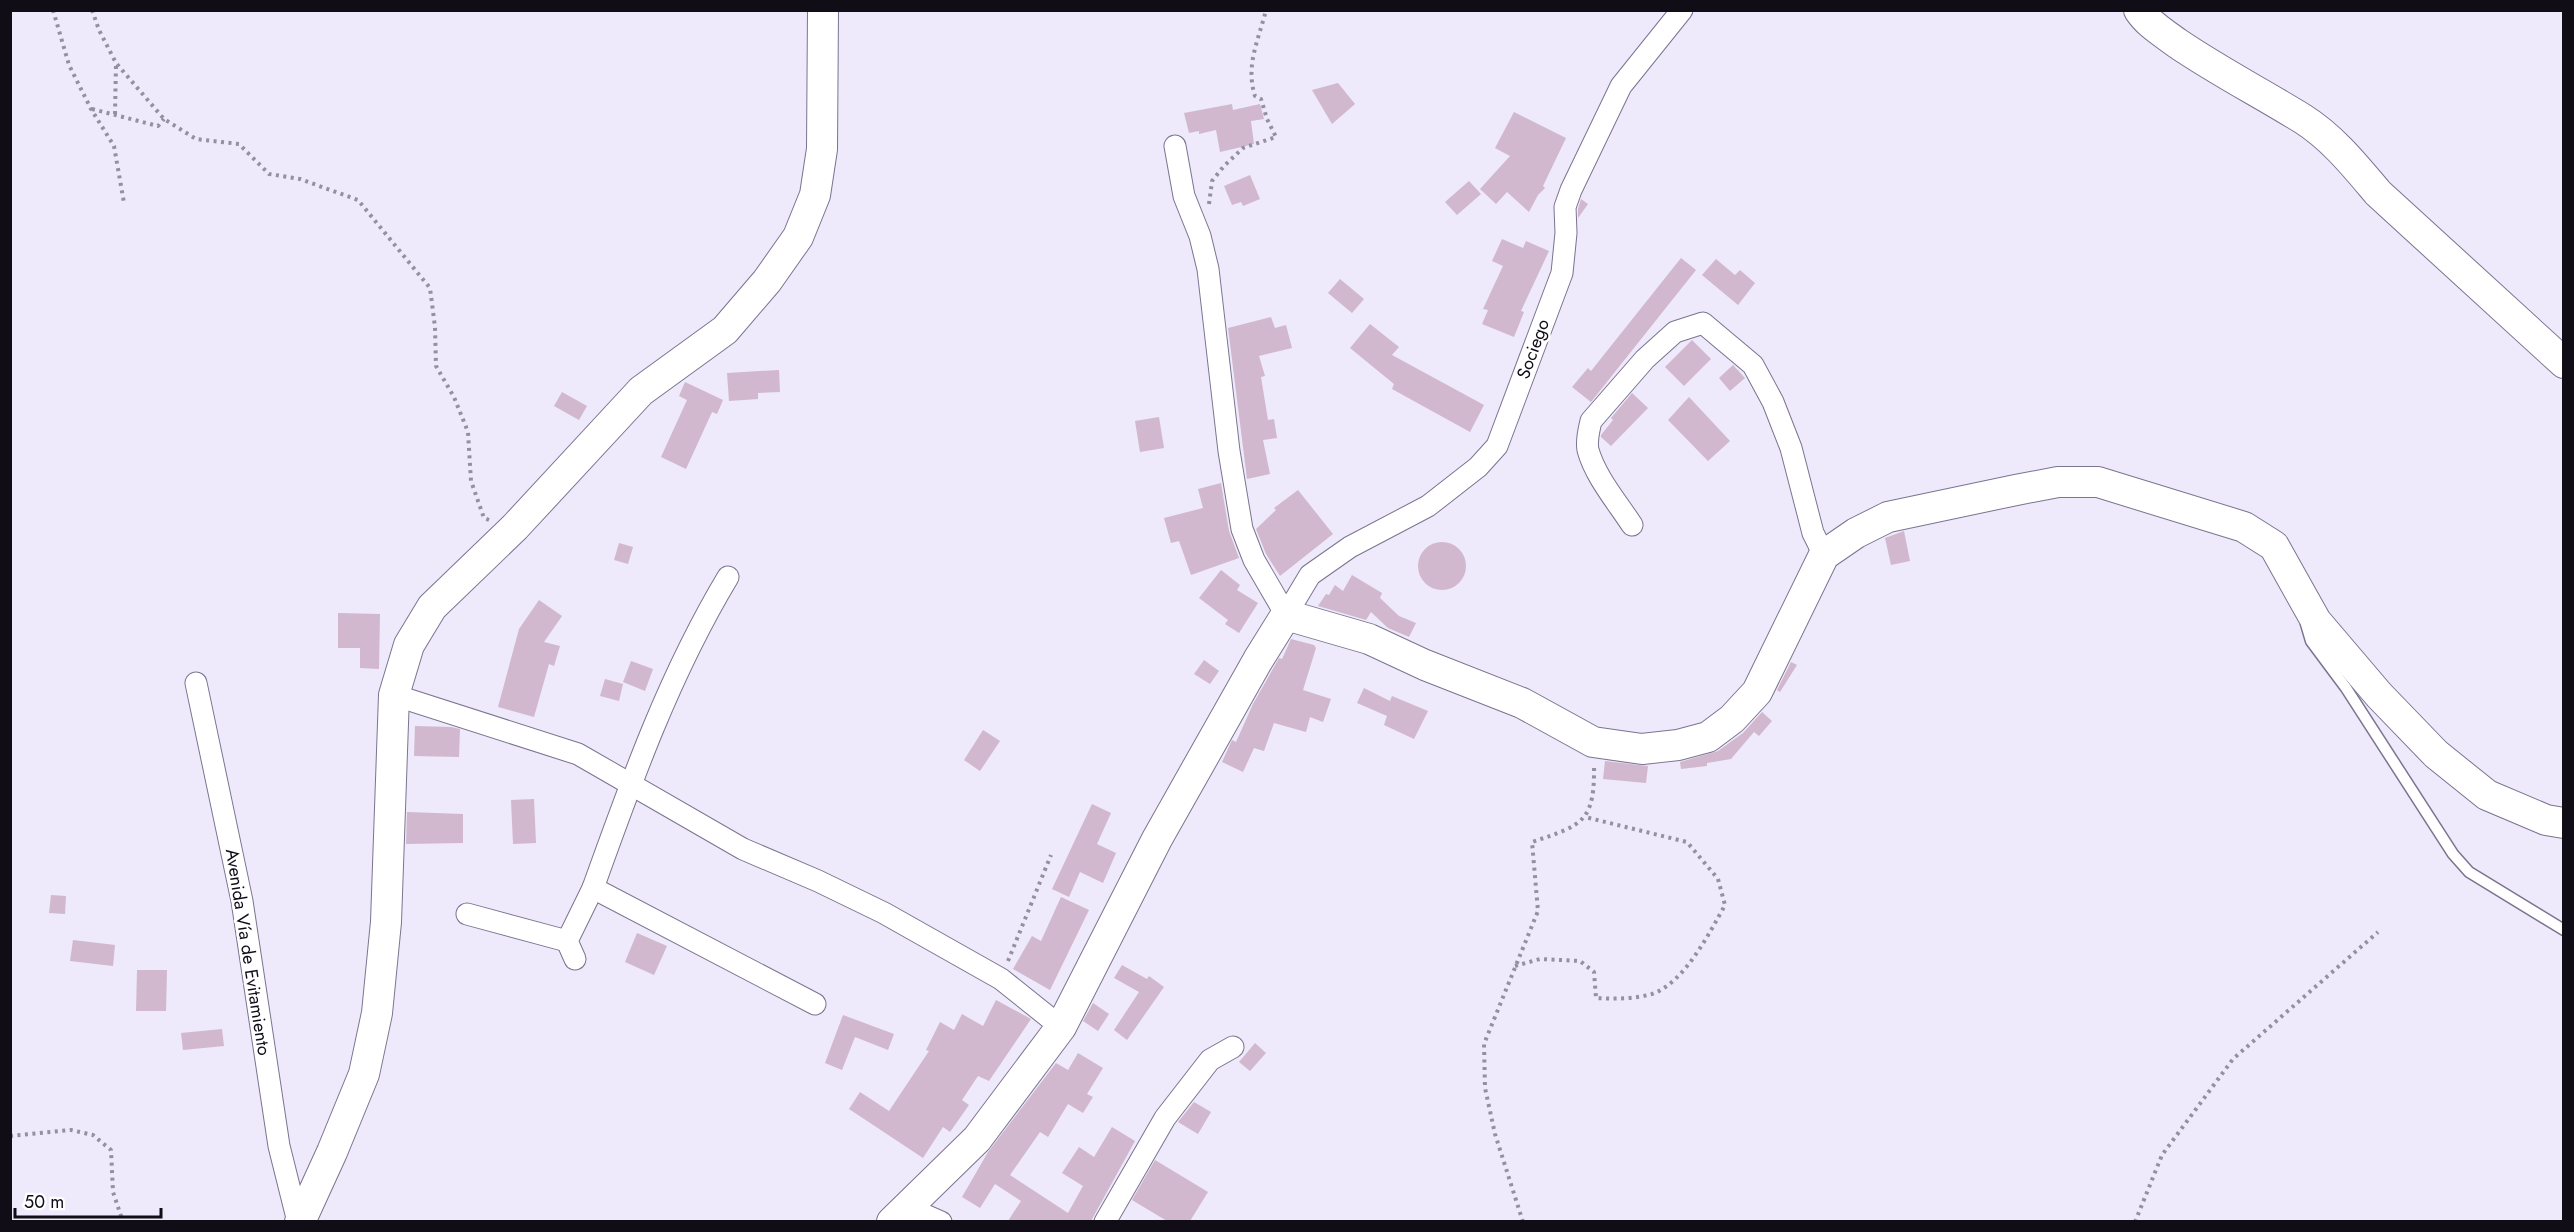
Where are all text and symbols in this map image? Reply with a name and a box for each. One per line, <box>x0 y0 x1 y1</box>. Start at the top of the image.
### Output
street label: Sociego <box>1510 315 1556 383</box>
street label: Avenida Vía de Evitamiento <box>219 847 277 1057</box>
scale bar <box>15 1181 160 1219</box>
text: 50 m <box>24 1189 64 1215</box>

